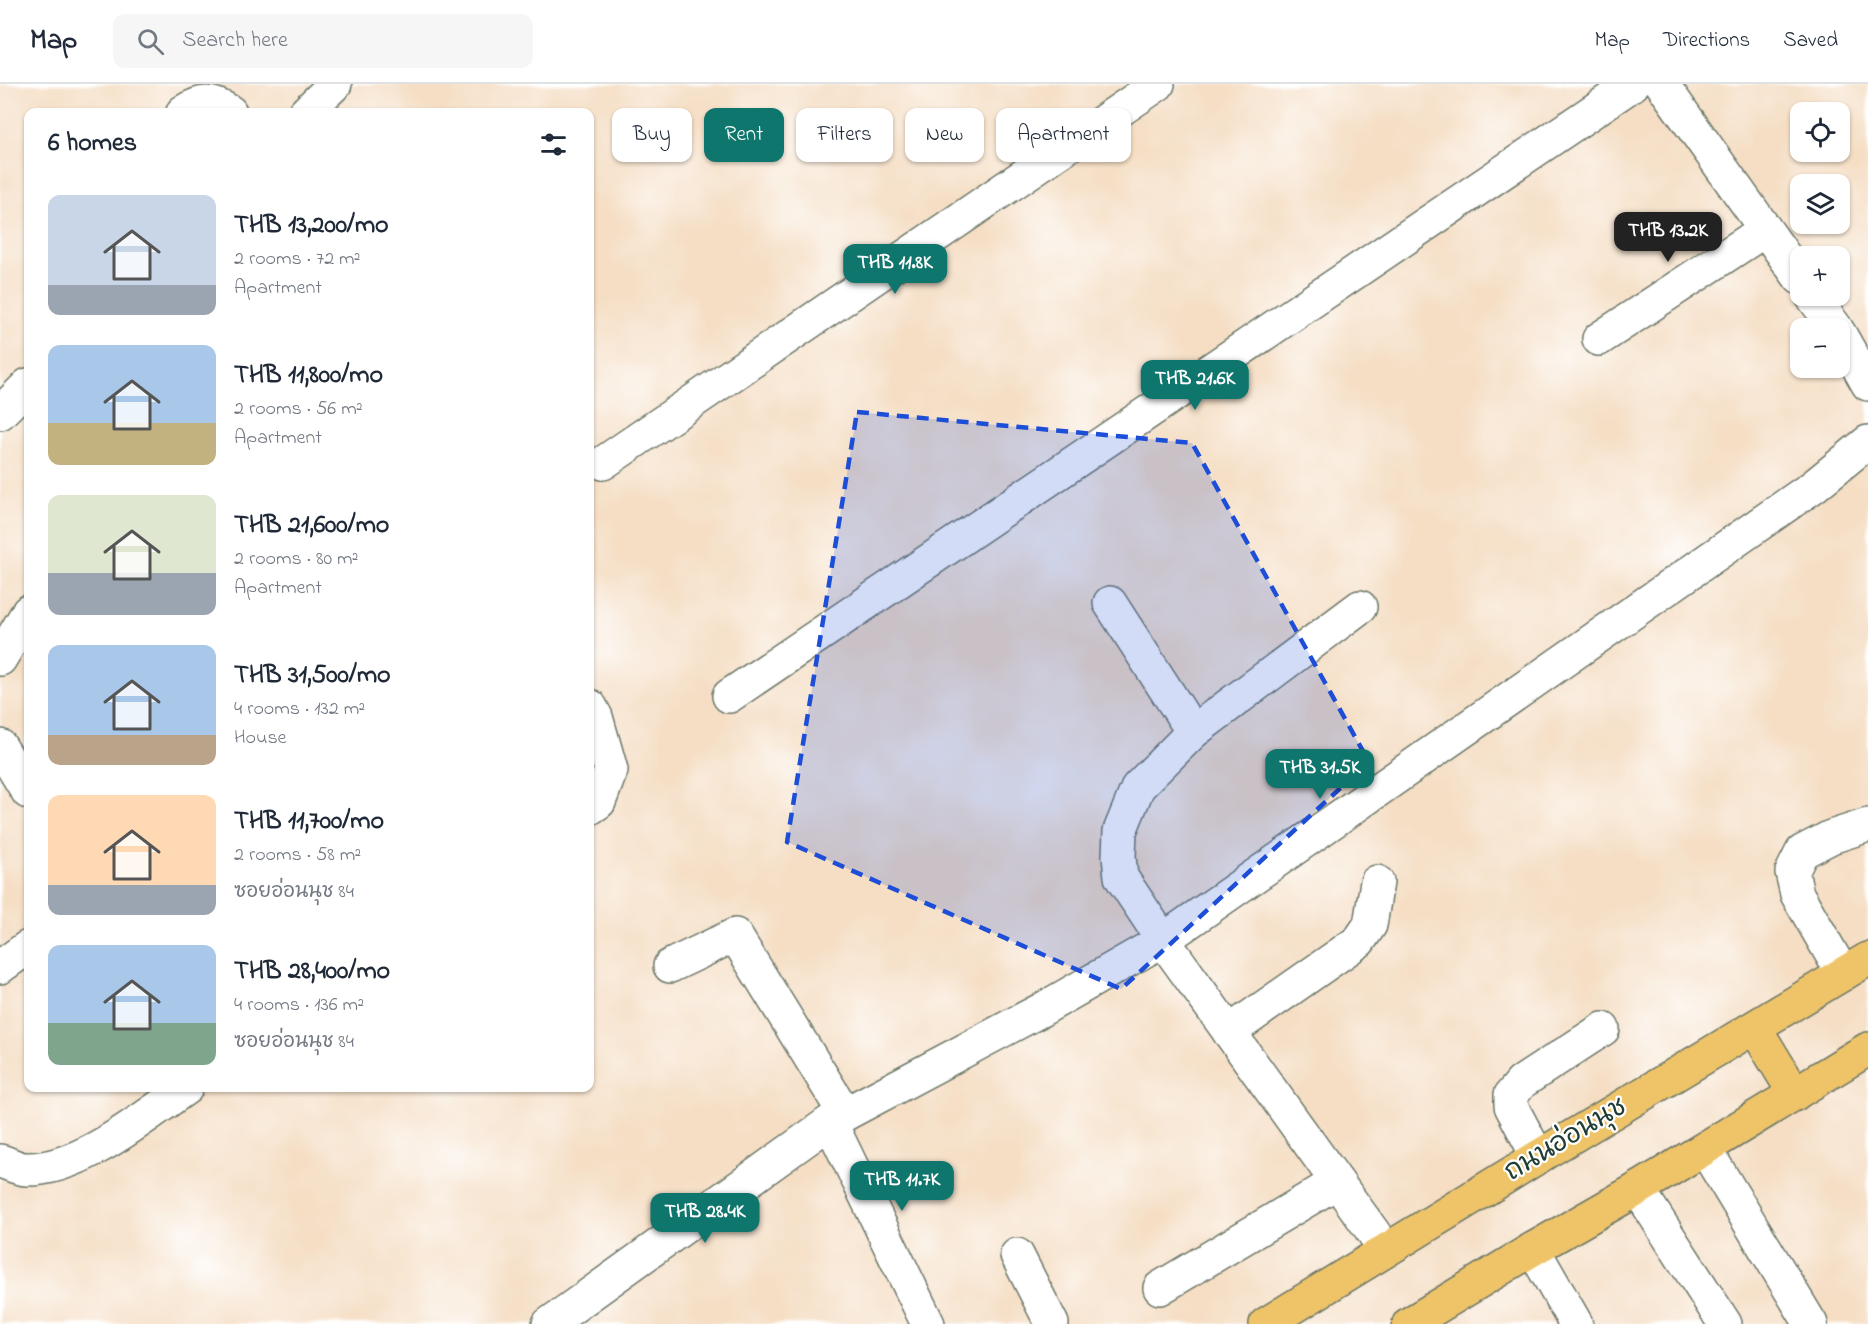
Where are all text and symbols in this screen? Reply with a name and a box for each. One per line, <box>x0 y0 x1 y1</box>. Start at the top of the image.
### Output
search box <box>113 14 533 68</box>
text: Map <box>30 21 77 62</box>
icon: search <box>134 25 167 58</box>
text: Search here <box>182 25 288 57</box>
text: Map <box>1594 26 1630 56</box>
text: Directions <box>1663 26 1750 56</box>
text: Saved <box>1783 26 1838 56</box>
map controls <box>1790 102 1850 378</box>
button: locate <box>1790 102 1850 162</box>
chip: Buy <box>612 108 692 162</box>
chip: Rent <box>704 108 784 162</box>
chip: Filters <box>796 108 893 162</box>
chip: New <box>905 108 984 162</box>
chip: Apartment <box>996 108 1131 162</box>
text: 6 homes <box>48 125 137 163</box>
icon: filters <box>537 128 570 161</box>
button: layers <box>1790 174 1850 234</box>
text: THB 13,200/mo <box>234 207 389 245</box>
pin: THB 13.2K <box>1599 212 1737 263</box>
text: THB 13.2K <box>1628 217 1708 246</box>
icon: home <box>96 219 168 291</box>
pin: THB 11.8K <box>826 244 964 295</box>
text: 2 rooms · 72 m² <box>234 245 361 274</box>
button: + <box>1790 246 1850 306</box>
text: THB 11.8K <box>857 249 933 278</box>
text: Apartment <box>234 274 322 303</box>
button: − <box>1790 318 1850 378</box>
text: THB 11,800/mo <box>234 357 383 395</box>
pin: THB 21.6K <box>1126 360 1264 411</box>
text: THB 21.6K <box>1155 365 1235 394</box>
icon: home <box>96 369 168 441</box>
text: 2 rooms · 56 m² <box>234 395 363 424</box>
text: Apartment <box>234 424 322 453</box>
text: THB 21,600/mo <box>234 507 389 545</box>
icon: home <box>96 519 168 591</box>
text: 2 rooms · 80 m² <box>234 545 359 574</box>
text: Apartment <box>234 574 322 603</box>
text: THB 31,500/mo <box>234 657 391 695</box>
icon: home <box>96 669 168 741</box>
text: 4 rooms · 132 m² <box>234 695 365 724</box>
text: House <box>234 724 287 753</box>
pin: THB 31.5K <box>1251 749 1389 800</box>
text: THB 31.5K <box>1279 754 1361 783</box>
text: THB 11,700/mo <box>234 803 384 841</box>
icon: home <box>96 819 168 891</box>
text: 2 rooms · 58 m² <box>234 841 361 870</box>
text: ซอยอ่อนนุช 84 <box>234 878 354 907</box>
text: THB 28,400/mo <box>234 953 390 991</box>
icon: home <box>96 969 168 1041</box>
text: 4 rooms · 136 m² <box>234 991 364 1020</box>
text: ซอยอ่อนนุช 84 <box>234 1028 354 1057</box>
street label: ถนนอ่อนนุช <box>1497 1087 1635 1192</box>
pin: THB 11.7K <box>833 1161 971 1212</box>
text: THB 11.7K <box>864 1166 940 1195</box>
pin: THB 28.4K <box>636 1193 774 1244</box>
text: THB 28.4K <box>665 1198 746 1227</box>

